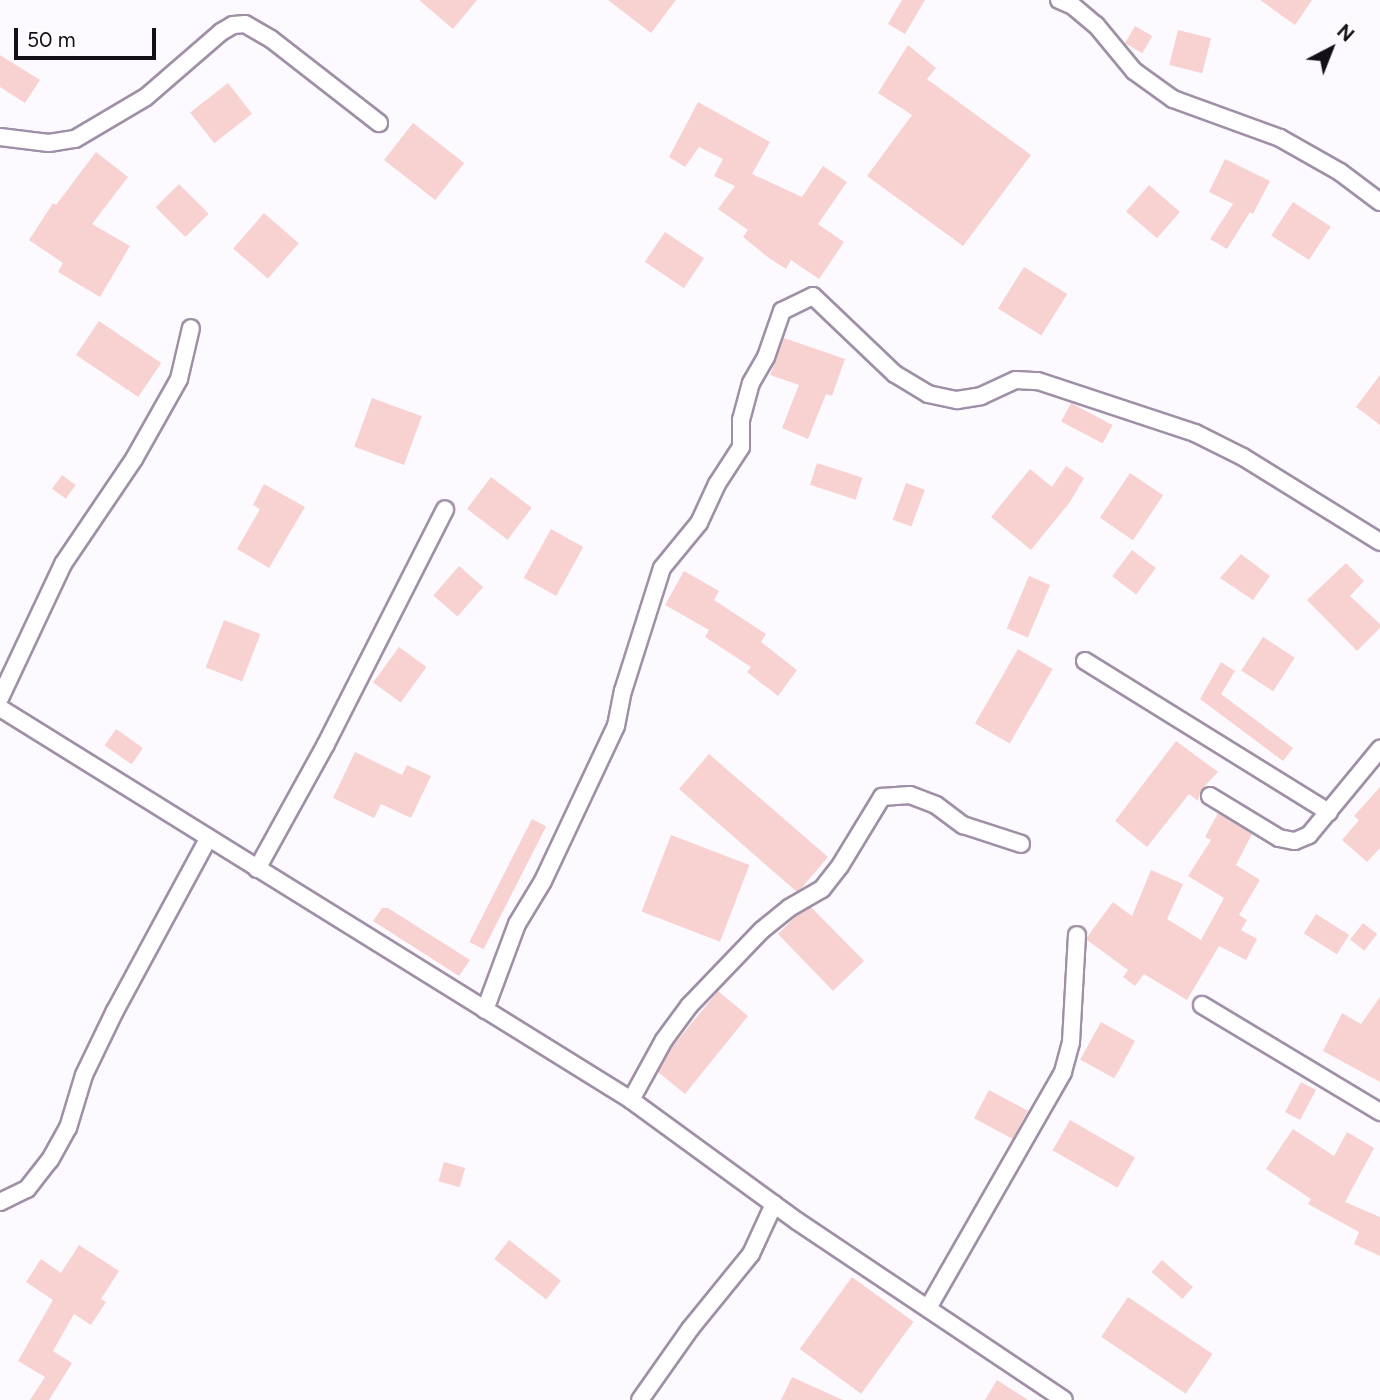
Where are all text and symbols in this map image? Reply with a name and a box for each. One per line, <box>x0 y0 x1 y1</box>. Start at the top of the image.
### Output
scale bar <box>18 14 159 58</box>
north arrow <box>1296 14 1366 84</box>
text: N <box>1332 20 1359 46</box>
text: 50 m <box>27 27 76 52</box>

